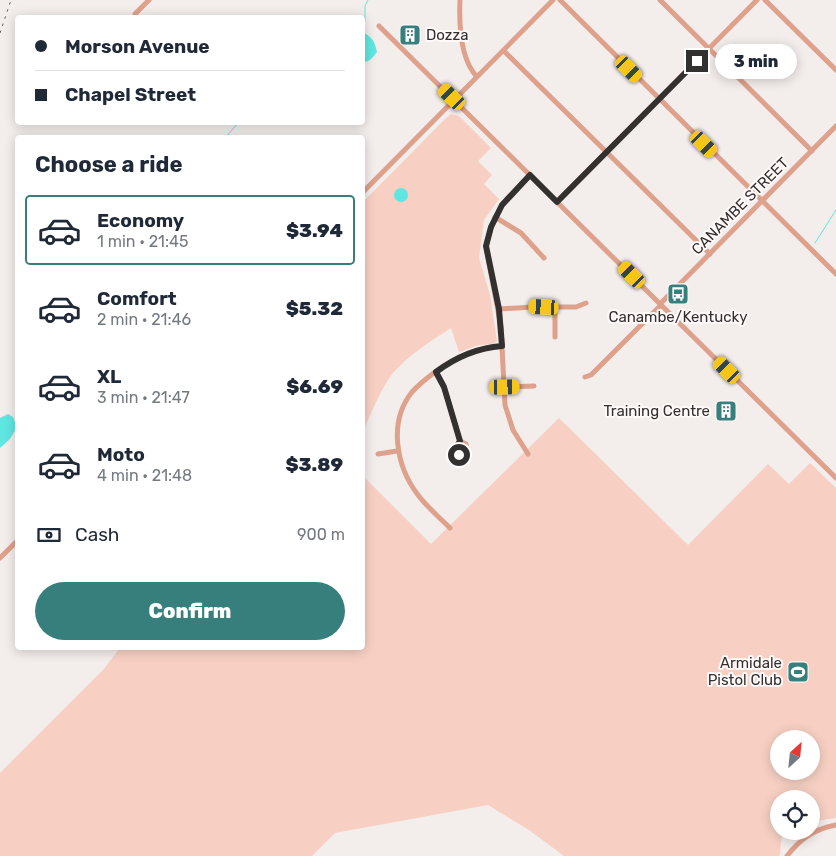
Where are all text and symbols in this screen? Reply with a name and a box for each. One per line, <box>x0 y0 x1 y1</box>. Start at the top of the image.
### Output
building icon: Dozza <box>398 23 422 47</box>
place label: Dozza <box>426 26 468 44</box>
text: Morson Avenue <box>65 35 210 58</box>
callout: 3 min <box>714 44 797 78</box>
route end <box>686 50 708 72</box>
text: 3 min <box>734 52 778 71</box>
car <box>613 53 644 85</box>
car <box>435 81 468 113</box>
text: Chapel Street <box>65 83 196 106</box>
car <box>688 128 719 160</box>
text: Choose a ride <box>35 151 182 178</box>
street label: CANAMBE STREET <box>688 154 792 258</box>
icon: car <box>37 208 82 253</box>
text: Economy <box>97 209 184 232</box>
text: $3.94 <box>286 219 343 242</box>
text: 1 min · 21:45 <box>97 232 188 251</box>
car <box>616 259 647 291</box>
bus stop icon: Canambe/Kentucky <box>666 282 690 306</box>
icon: car <box>37 286 82 331</box>
text: Comfort <box>97 287 177 310</box>
text: $5.32 <box>286 297 343 320</box>
car <box>528 299 559 315</box>
place label: Canambe/Kentucky <box>608 308 748 326</box>
text: 2 min · 21:46 <box>97 310 191 329</box>
car <box>711 354 742 386</box>
icon: car <box>37 364 82 409</box>
text: XL <box>97 365 121 388</box>
text: $6.69 <box>286 375 343 398</box>
car <box>489 379 520 395</box>
text: 3 min · 21:47 <box>97 388 190 407</box>
building icon: Training Centre <box>714 399 738 423</box>
place label: Training Centre <box>603 402 710 420</box>
icon: car <box>37 442 82 487</box>
text: Moto <box>97 443 145 466</box>
route start <box>448 444 470 466</box>
text: $3.89 <box>286 453 343 476</box>
text: 4 min · 21:48 <box>97 466 192 485</box>
icon: cash <box>35 521 63 549</box>
text: Cash <box>75 523 119 546</box>
text: 900 m <box>297 525 345 544</box>
button: Confirm <box>35 582 345 640</box>
place label: Armidale Pistol Club <box>708 654 782 689</box>
sports icon: Armidale Pistol Club <box>786 660 810 684</box>
north arrow <box>770 730 820 780</box>
map controls <box>770 730 820 840</box>
button: locate <box>770 790 820 840</box>

